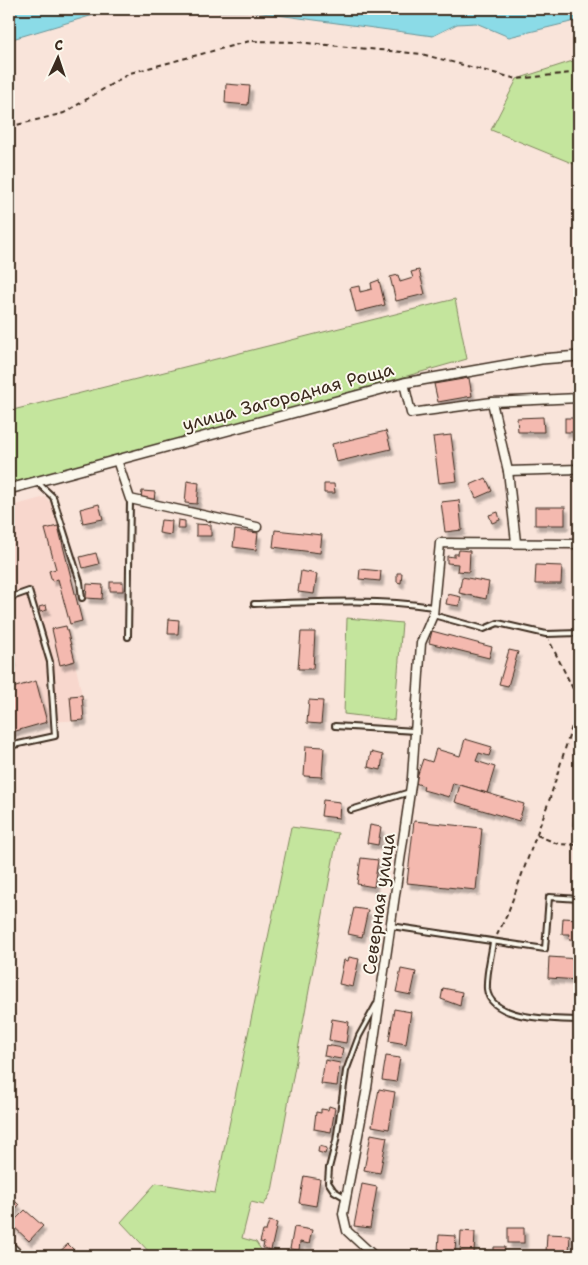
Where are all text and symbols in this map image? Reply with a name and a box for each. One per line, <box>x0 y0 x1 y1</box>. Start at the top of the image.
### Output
north arrow <box>32 32 82 82</box>
text: С <box>54 36 63 54</box>
street label: улица Загородная Роща <box>180 357 396 437</box>
street label: Северная улица <box>357 832 401 976</box>

